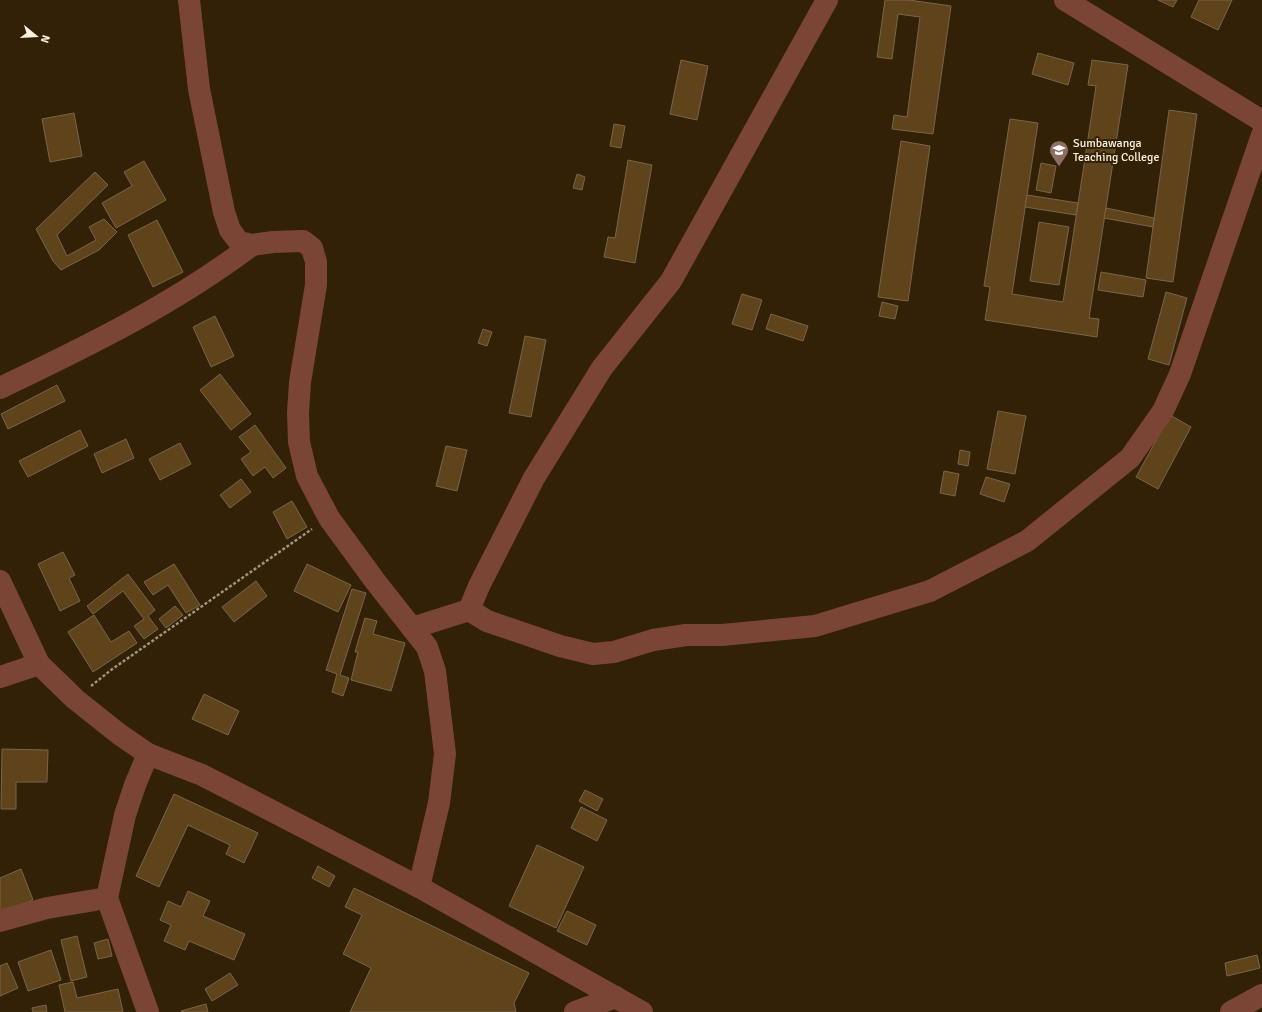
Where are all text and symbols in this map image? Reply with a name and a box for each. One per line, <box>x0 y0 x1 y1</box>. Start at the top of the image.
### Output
north arrow <box>16 16 56 56</box>
text: N <box>38 33 52 45</box>
place label: Sumbawanga Teaching College <box>1073 136 1159 165</box>
school or university icon: Sumbawanga Teaching College <box>1048 139 1070 167</box>

